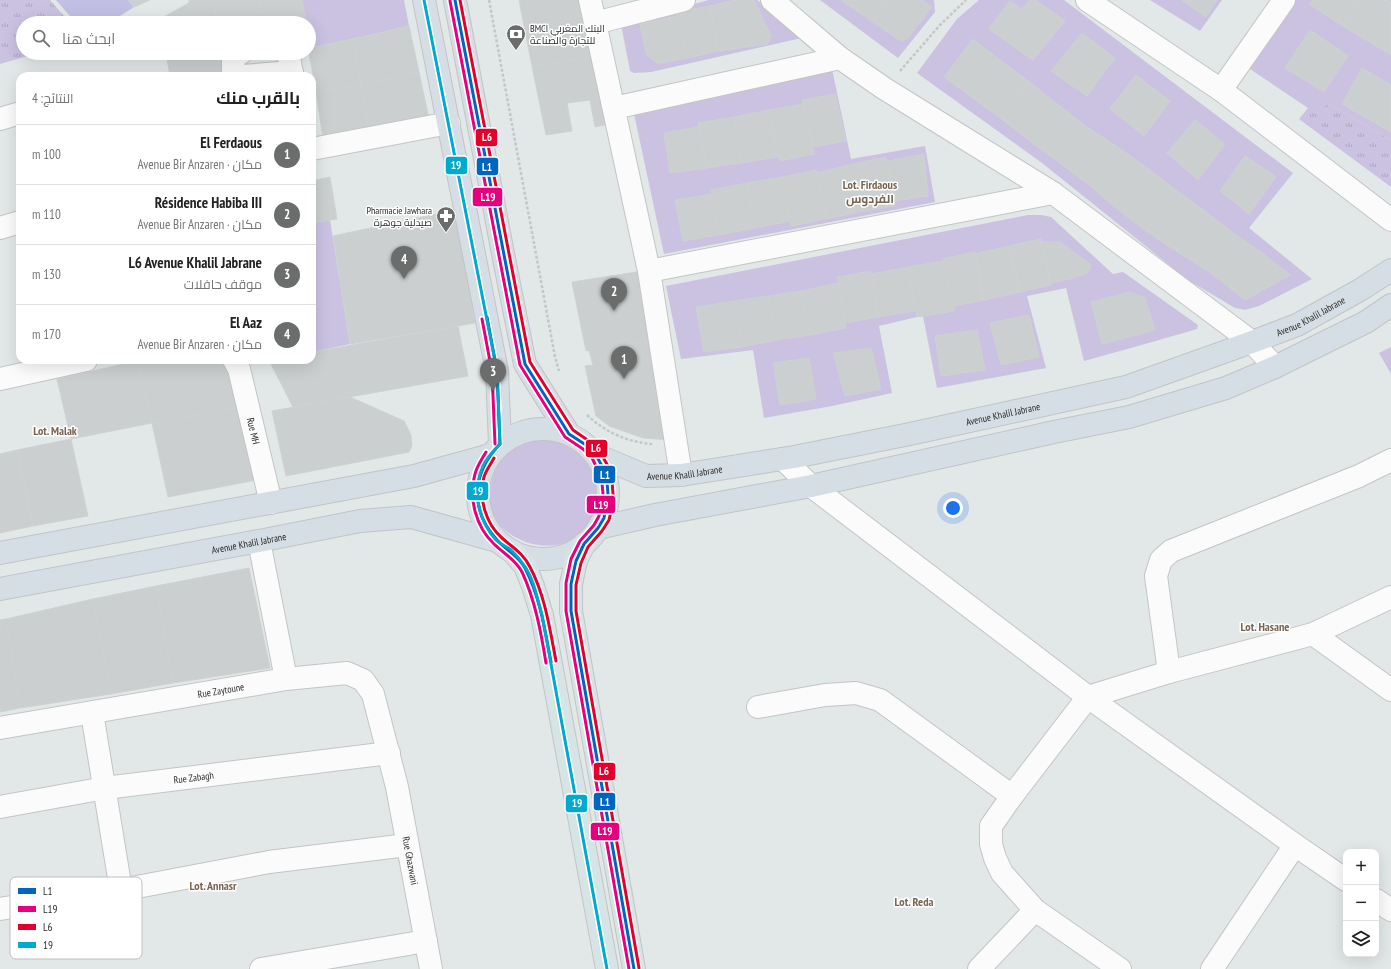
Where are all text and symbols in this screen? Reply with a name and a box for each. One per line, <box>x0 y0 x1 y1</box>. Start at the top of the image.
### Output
search box <box>16 16 316 60</box>
place label: BMCI البنك المغربي للتجارة والصناعة <box>530 22 605 47</box>
bank icon: BMCI البنك المغربي للتجارة والصناعة <box>505 23 527 51</box>
icon: search <box>30 27 52 49</box>
text: ابحث هنا <box>62 29 115 48</box>
text: بالقرب منك <box>216 87 300 109</box>
text: النتائج: 4 <box>32 90 73 107</box>
line badge: L6 <box>475 128 498 147</box>
text: L6 <box>482 130 492 144</box>
text: El Ferdaous <box>200 133 262 152</box>
text: 100 m <box>32 146 61 163</box>
text: 1 <box>284 146 290 163</box>
text: مكان · Avenue Bir Anzaren <box>137 156 262 173</box>
line badge: 19 <box>445 156 468 175</box>
line badge: L1 <box>476 157 499 176</box>
text: 19 <box>451 158 461 172</box>
text: L1 <box>482 160 492 174</box>
district label: Lot. Firdaous الفردوس <box>843 177 897 207</box>
line badge: L19 <box>472 187 503 207</box>
text: L19 <box>480 190 496 204</box>
text: Résidence Habiba III <box>155 193 262 212</box>
place label: Pharmacie Jawhara صيدلية جوهرة <box>366 204 432 229</box>
pharmacy icon: Pharmacie Jawhara صيدلية جوهرة <box>435 205 457 233</box>
text: 110 m <box>32 206 61 223</box>
text: 2 <box>284 206 290 223</box>
text: مكان · Avenue Bir Anzaren <box>137 216 262 233</box>
pin: 4 <box>391 246 417 279</box>
text: L6 Avenue Khalil Jabrane <box>128 253 262 272</box>
text: 130 m <box>32 266 61 283</box>
text: 3 <box>284 266 290 283</box>
text: موقف حافلات <box>184 276 262 293</box>
pin: 2 <box>601 278 627 311</box>
street label: Avenue Khalil Jabrane <box>1274 293 1347 339</box>
text: El Aaz <box>230 313 262 332</box>
text: 170 m <box>32 326 61 343</box>
text: 4 <box>284 326 290 343</box>
text: مكان · Avenue Bir Anzaren <box>137 336 262 353</box>
pin: 1 <box>611 346 637 379</box>
pin: 3 <box>480 358 506 391</box>
street label: Avenue Khalil Jabrane <box>964 399 1041 428</box>
street label: Rue MH <box>244 416 263 446</box>
district label: Lot. Malak <box>33 423 77 438</box>
line badge: L6 <box>585 439 608 458</box>
text: L6 <box>591 441 601 455</box>
street label: Avenue Khalil Jabrane <box>647 462 723 482</box>
line badge: L1 <box>593 465 616 484</box>
text: L1 <box>600 468 610 482</box>
line badge: 19 <box>466 481 489 501</box>
text: 19 <box>473 484 483 498</box>
line badge: L19 <box>586 495 616 514</box>
text: L19 <box>593 498 609 512</box>
your location <box>943 498 963 518</box>
street label: Avenue Khalil Jabrane <box>210 529 287 556</box>
district label: Lot. Hasane <box>1241 619 1289 634</box>
street label: Rue Zaytoune <box>196 680 245 701</box>
line badge: L6 <box>593 762 616 781</box>
text: L6 <box>599 764 609 778</box>
street label: Rue Zabagh <box>173 768 215 786</box>
line badge: L1 <box>593 792 616 811</box>
line badge: 19 <box>565 794 588 813</box>
text: L1 <box>600 795 610 809</box>
text: 19 <box>572 796 582 810</box>
line badge: L19 <box>590 822 620 841</box>
text: L19 <box>597 824 613 838</box>
street label: Rue Ghazwani <box>400 835 422 886</box>
map controls <box>1343 849 1379 957</box>
button: + <box>1343 849 1379 885</box>
legend <box>10 877 142 959</box>
district label: Lot. Annasr <box>190 878 237 893</box>
text: L1 <box>43 884 53 898</box>
button: − <box>1343 885 1379 921</box>
district label: Lot. Reda <box>895 894 933 909</box>
text: L19 <box>43 902 58 916</box>
text: L6 <box>43 920 53 934</box>
button: layers <box>1343 921 1379 957</box>
text: 19 <box>43 938 53 952</box>

